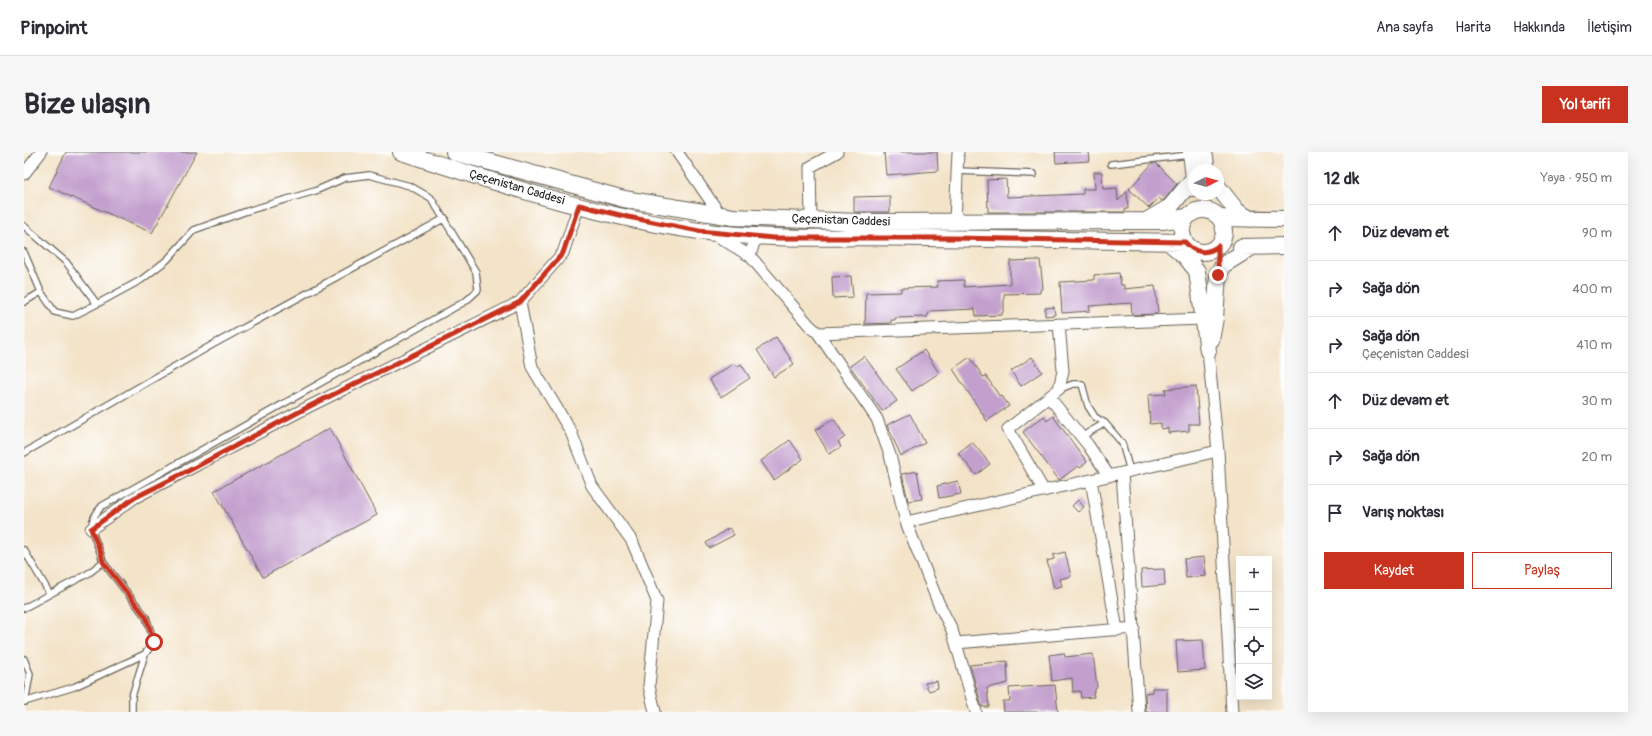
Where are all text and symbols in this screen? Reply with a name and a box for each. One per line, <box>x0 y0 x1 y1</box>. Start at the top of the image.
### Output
text: Pinpoint <box>20 16 87 40</box>
text: Ana sayfa <box>1376 19 1433 36</box>
text: Harita <box>1455 19 1491 36</box>
text: Hakkında <box>1513 19 1565 36</box>
text: İletişim <box>1587 19 1632 36</box>
button: Yol tarifi <box>1542 86 1628 123</box>
text: Bize ulaşın <box>24 87 150 122</box>
north arrow <box>1188 164 1224 200</box>
street label: Çeçenistan Caddesi <box>467 167 567 208</box>
text: 12 dk <box>1324 168 1359 189</box>
text: Yaya · 950 m <box>1540 170 1612 186</box>
street label: Çeçenistan Caddesi <box>791 211 891 230</box>
icon: ahead <box>1324 222 1346 244</box>
text: Düz devam et <box>1362 223 1449 242</box>
text: 90 m <box>1582 225 1612 241</box>
route end <box>1209 266 1227 284</box>
icon: right <box>1324 278 1346 300</box>
text: Sağa dön <box>1362 279 1420 298</box>
text: 400 m <box>1572 281 1612 297</box>
text: Sağa dön <box>1362 327 1420 346</box>
icon: right <box>1324 334 1346 356</box>
text: 410 m <box>1576 337 1612 353</box>
text: Çeçenistan Caddesi <box>1362 346 1469 362</box>
icon: ahead <box>1324 390 1346 412</box>
text: Düz devam et <box>1362 391 1449 410</box>
text: 30 m <box>1582 393 1612 409</box>
icon: right <box>1324 446 1346 468</box>
text: Sağa dön <box>1362 447 1420 466</box>
text: 20 m <box>1581 449 1612 465</box>
icon: arrive <box>1324 502 1346 524</box>
text: Varış noktası <box>1362 503 1444 522</box>
button: Kaydet <box>1324 552 1464 589</box>
button: Paylaş <box>1472 552 1612 589</box>
map controls <box>1236 556 1272 700</box>
button: + <box>1236 556 1272 592</box>
button: − <box>1236 592 1272 628</box>
button: locate <box>1236 628 1272 664</box>
route start <box>145 633 163 651</box>
button: layers <box>1236 664 1272 700</box>

